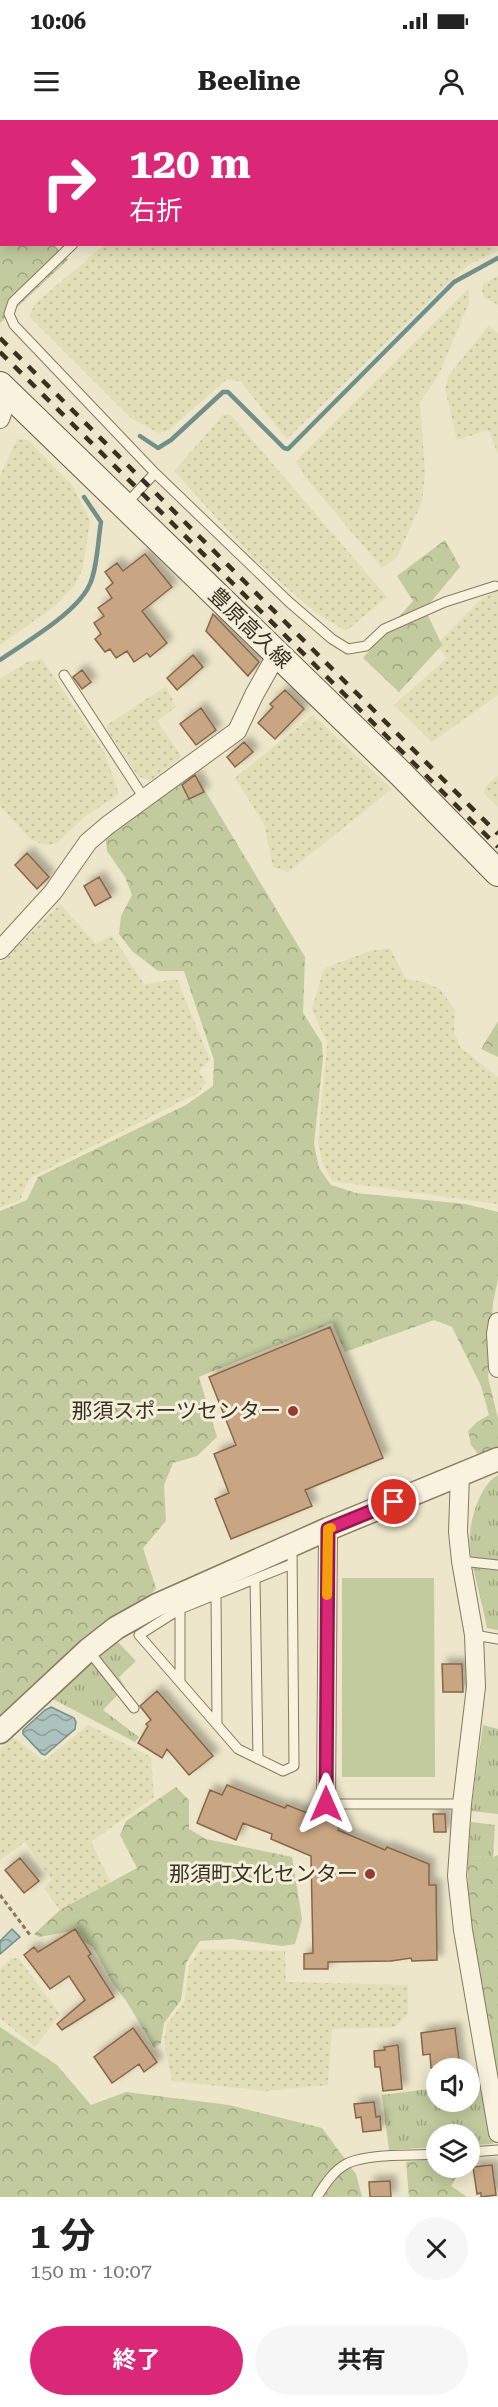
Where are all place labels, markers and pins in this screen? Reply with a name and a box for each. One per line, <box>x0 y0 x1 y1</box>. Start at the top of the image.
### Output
place label: 那須スポーツセンター <box>71 1399 281 1423</box>
marker: 那須スポーツセンター <box>286 1404 300 1418</box>
pin <box>368 1476 419 1527</box>
place label: 那須町文化センター <box>169 1862 358 1886</box>
marker: 那須町文化センター <box>363 1867 377 1881</box>

